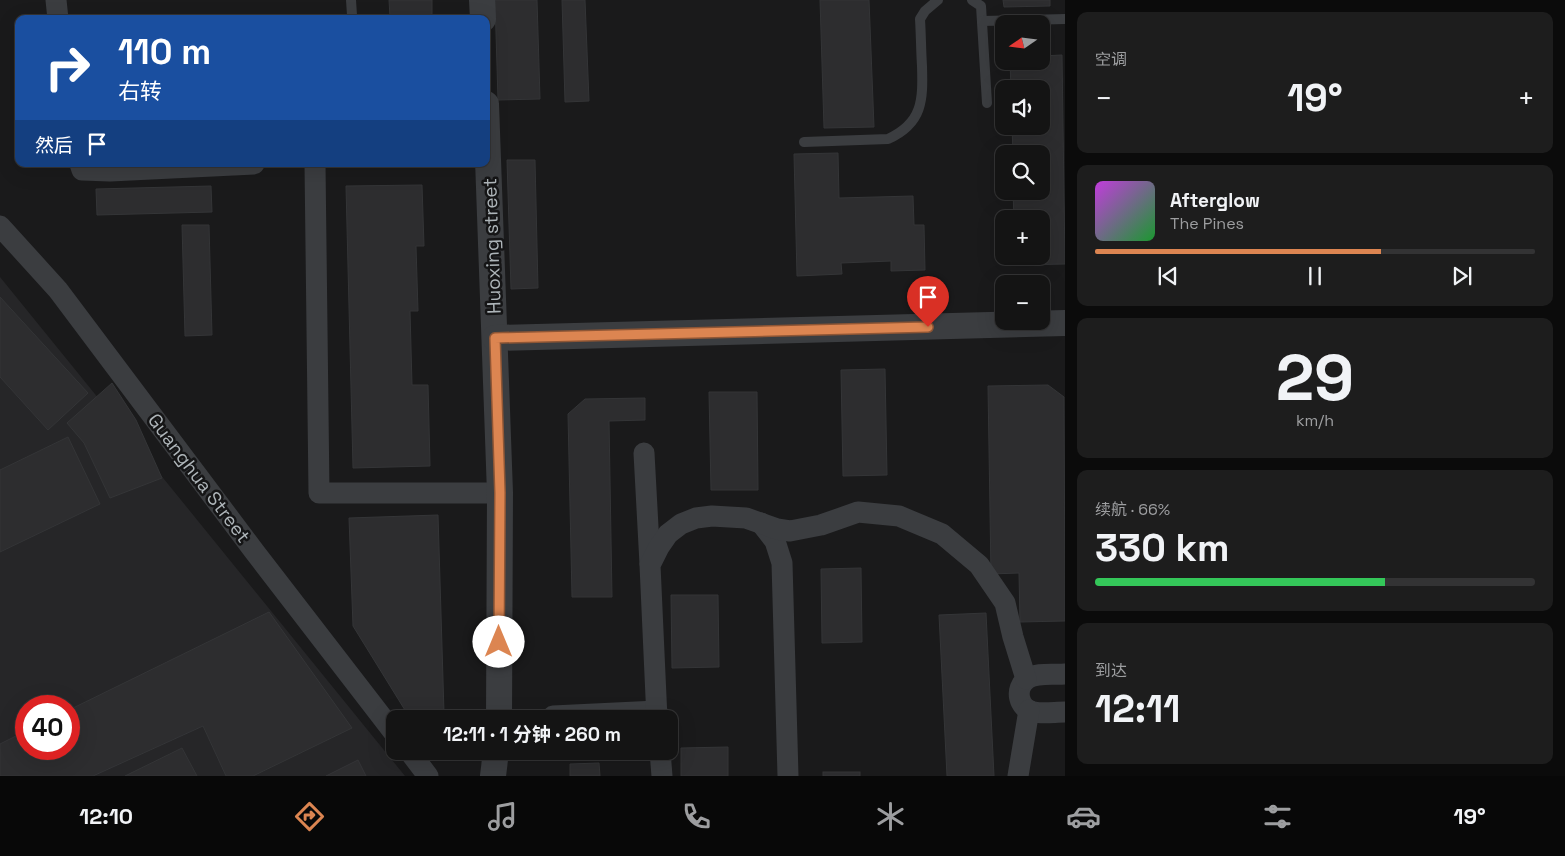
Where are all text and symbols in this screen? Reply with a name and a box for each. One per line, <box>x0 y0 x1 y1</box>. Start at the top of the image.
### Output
north arrow <box>995 15 1050 70</box>
map controls <box>995 15 1050 330</box>
text: 110 m <box>118 30 211 74</box>
icon: right <box>35 35 100 100</box>
text: 空调 <box>1095 49 1127 70</box>
text: 19° <box>1287 74 1343 122</box>
text: 右转 <box>118 77 162 105</box>
button: sound <box>995 80 1050 135</box>
text: − <box>1095 80 1112 116</box>
text: + <box>1518 80 1535 116</box>
icon: arrive <box>83 130 111 158</box>
text: 然后 <box>35 133 73 158</box>
button: search <box>995 145 1050 200</box>
street label: Huoxing street <box>477 178 507 314</box>
text: Afterglow <box>1170 188 1260 213</box>
button: + <box>995 210 1050 265</box>
text: The Pines <box>1170 213 1244 234</box>
icon: previous <box>1154 262 1182 290</box>
icon: pause <box>1301 262 1329 290</box>
icon: next <box>1448 262 1476 290</box>
button: − <box>995 275 1050 330</box>
pin <box>907 276 949 327</box>
icon: arrive <box>914 283 942 311</box>
text: 29 <box>1276 336 1354 419</box>
street label: Guanghua Street <box>142 408 256 548</box>
text: km/h <box>1296 410 1334 431</box>
text: 续航 · 66% <box>1095 499 1170 520</box>
text: 330 km <box>1095 524 1229 572</box>
position arrow <box>472 615 524 667</box>
text: 到达 <box>1095 660 1127 681</box>
text: 12:11 <box>1095 685 1180 733</box>
speed limit sign: 40 <box>15 695 80 760</box>
text: 12:11 · 1 分钟 · 260 m <box>443 722 621 747</box>
icon: directions <box>292 799 327 834</box>
icon: music <box>485 799 520 834</box>
icon: phone <box>679 799 714 834</box>
icon: climate <box>873 799 908 834</box>
icon: car <box>1066 799 1101 834</box>
icon: filters <box>1260 799 1295 834</box>
text: 12:10 <box>79 802 133 830</box>
text: 19° <box>1453 802 1486 830</box>

